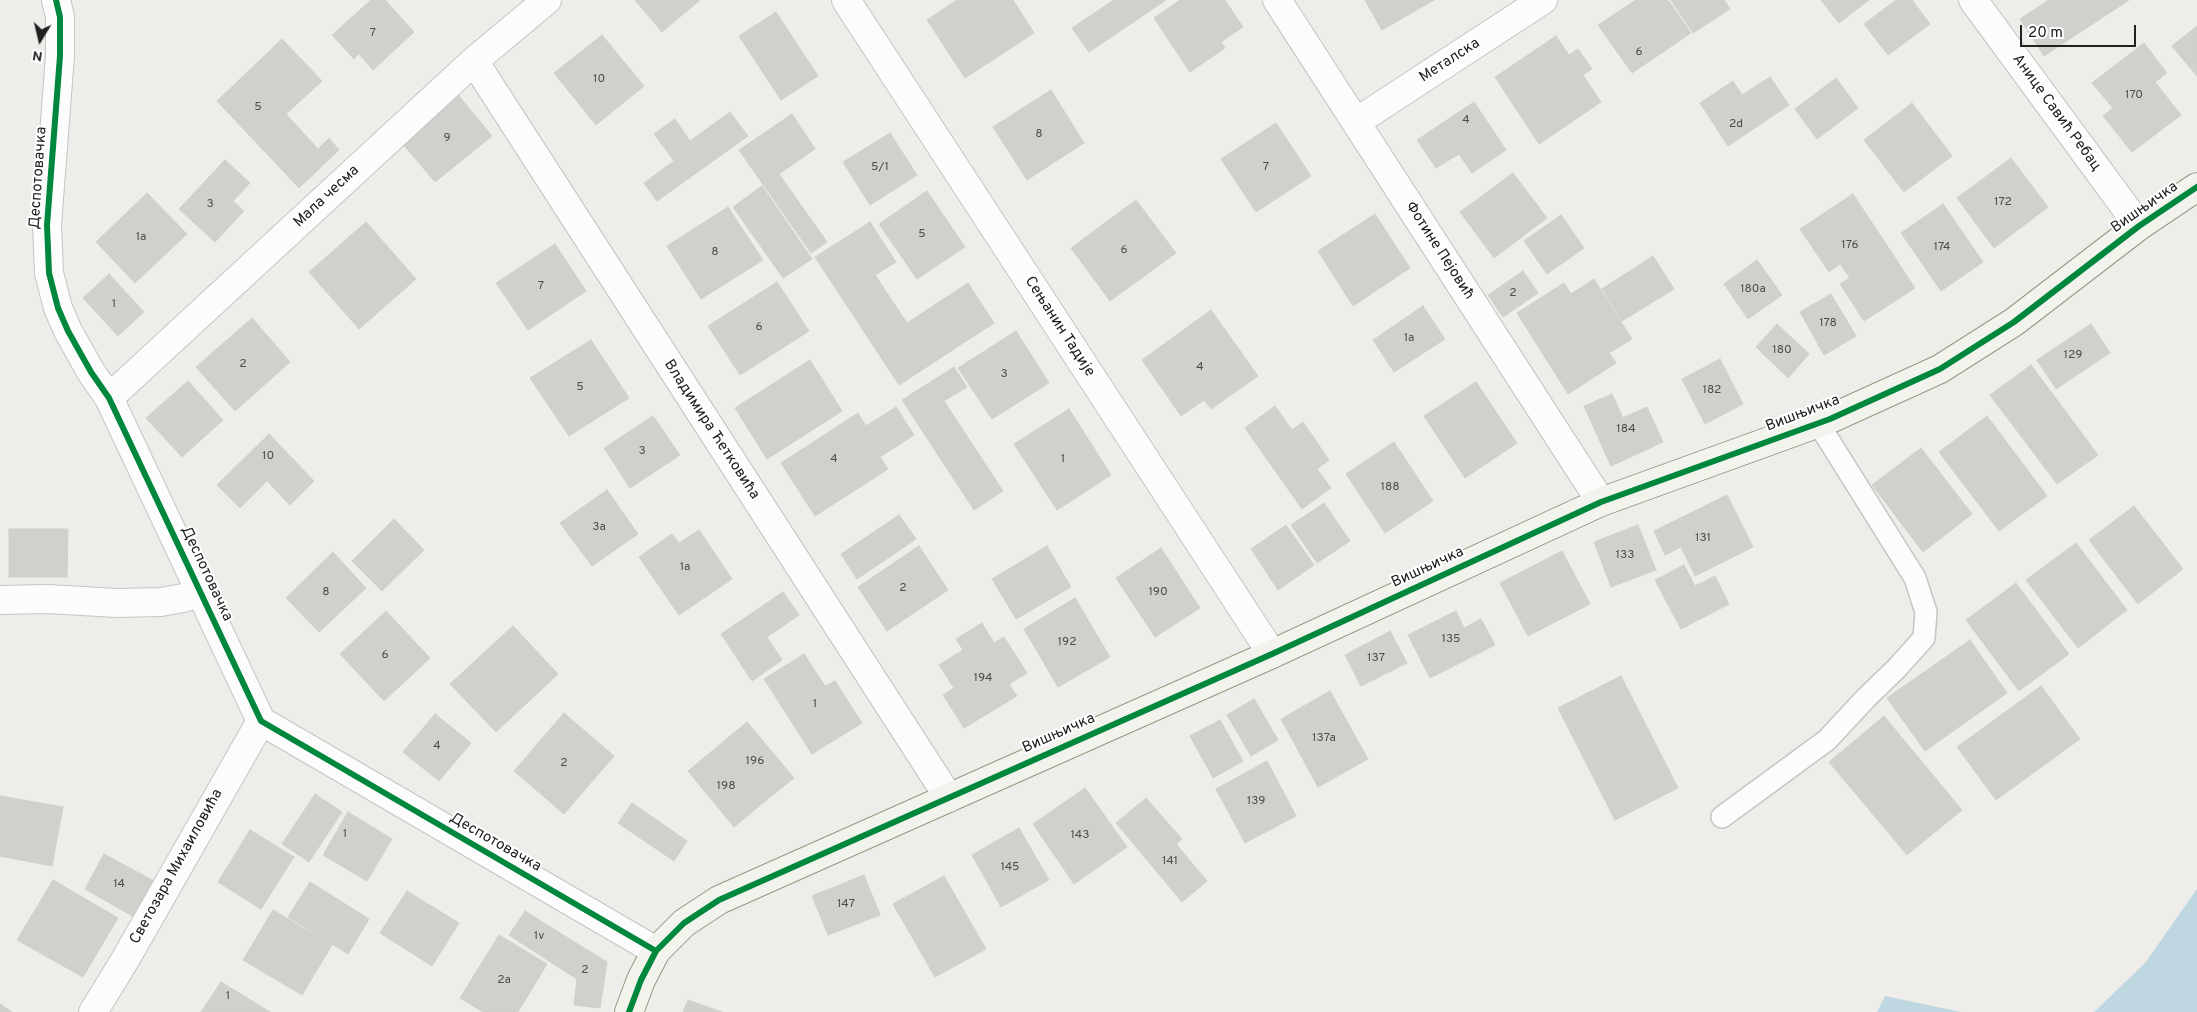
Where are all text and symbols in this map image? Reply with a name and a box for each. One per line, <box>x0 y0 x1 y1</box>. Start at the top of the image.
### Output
north arrow <box>15 15 65 65</box>
scale bar <box>2022 15 2138 47</box>
text: 20 m <box>2028 24 2063 43</box>
house number: 7 <box>370 27 376 41</box>
street label: Металска <box>1416 35 1484 87</box>
text: N <box>31 46 44 64</box>
house number: 6 <box>1635 46 1643 60</box>
street label: Анице Савић Ребац <box>2008 51 2104 175</box>
house number: 10 <box>593 73 605 87</box>
house number: 170 <box>2125 89 2143 103</box>
house number: 5 <box>254 101 262 115</box>
house number: 4 <box>1462 114 1470 128</box>
house number: 2d <box>1729 118 1743 132</box>
street label: Деспотовачка <box>26 126 52 230</box>
house number: 8 <box>1035 128 1043 142</box>
house number: 9 <box>443 132 451 146</box>
house number: 5/1 <box>871 161 889 175</box>
house number: 7 <box>1263 161 1269 175</box>
street label: Мала чесма <box>291 162 363 232</box>
street label: Вишњичка <box>2108 178 2182 238</box>
house number: 172 <box>1994 196 2012 210</box>
house number: 3 <box>206 198 214 212</box>
street label: Фотине Пејовић <box>1401 199 1477 303</box>
house number: 5 <box>918 228 926 242</box>
house number: 1a <box>136 231 146 245</box>
house number: 176 <box>1841 239 1859 253</box>
house number: 174 <box>1934 241 1950 255</box>
house number: 6 <box>1120 244 1128 258</box>
house number: 8 <box>711 246 719 260</box>
street label: Сењанин Тадије <box>1020 273 1098 381</box>
house number: 7 <box>538 280 544 294</box>
house number: 180a <box>1740 283 1766 297</box>
house number: 2 <box>1509 287 1517 301</box>
house number: 1 <box>112 298 116 312</box>
house number: 178 <box>1819 317 1837 331</box>
house number: 6 <box>755 321 763 335</box>
house number: 1a <box>1404 332 1414 346</box>
house number: 180 <box>1772 344 1792 358</box>
house number: 129 <box>2064 349 2082 363</box>
street label: Владимира Ћетковића <box>659 357 763 503</box>
house number: 2 <box>239 358 247 372</box>
house number: 4 <box>1196 361 1204 375</box>
house number: 3 <box>1000 368 1008 382</box>
house number: 5 <box>576 381 584 395</box>
house number: 182 <box>1703 384 1721 398</box>
street label: Вишњичка <box>1764 392 1842 436</box>
house number: 184 <box>1616 423 1636 437</box>
house number: 3 <box>638 445 646 459</box>
house number: 10 <box>262 450 274 464</box>
house number: 4 <box>830 453 838 467</box>
house number: 1 <box>1061 453 1065 467</box>
house number: 188 <box>1380 481 1400 495</box>
house number: 3a <box>592 521 606 535</box>
street label: Деспотовачка <box>176 524 236 624</box>
house number: 131 <box>1695 532 1711 546</box>
street label: Вишњичка <box>1389 543 1467 593</box>
house number: 133 <box>1616 549 1634 563</box>
house number: 1a <box>680 561 690 575</box>
house number: 2 <box>899 582 907 596</box>
house number: 8 <box>322 586 330 600</box>
house number: 190 <box>1148 586 1168 600</box>
house number: 135 <box>1441 633 1461 647</box>
house number: 192 <box>1058 636 1076 650</box>
house number: 6 <box>381 649 389 663</box>
house number: 137 <box>1367 652 1385 666</box>
house number: 194 <box>973 672 993 686</box>
house number: 1 <box>813 698 817 712</box>
street label: Вишњичка <box>1020 710 1098 758</box>
house number: 137a <box>1312 732 1336 746</box>
house number: 4 <box>433 740 441 754</box>
house number: 196 <box>746 755 764 769</box>
house number: 2 <box>560 757 568 771</box>
house number: 198 <box>717 780 735 794</box>
street label: Светозара Михаиловића <box>127 786 227 948</box>
house number: 139 <box>1247 795 1265 809</box>
street label: Деспотовачка <box>446 810 544 876</box>
house number: 1 <box>343 828 347 842</box>
house number: 143 <box>1071 829 1089 843</box>
house number: 141 <box>1162 855 1178 869</box>
house number: 145 <box>1000 861 1020 875</box>
house number: 14 <box>113 878 125 892</box>
house number: 147 <box>837 898 855 912</box>
house number: 1v <box>534 930 544 944</box>
house number: 2 <box>581 964 589 978</box>
house number: 2a <box>497 974 511 988</box>
house number: 1 <box>226 990 230 1004</box>

